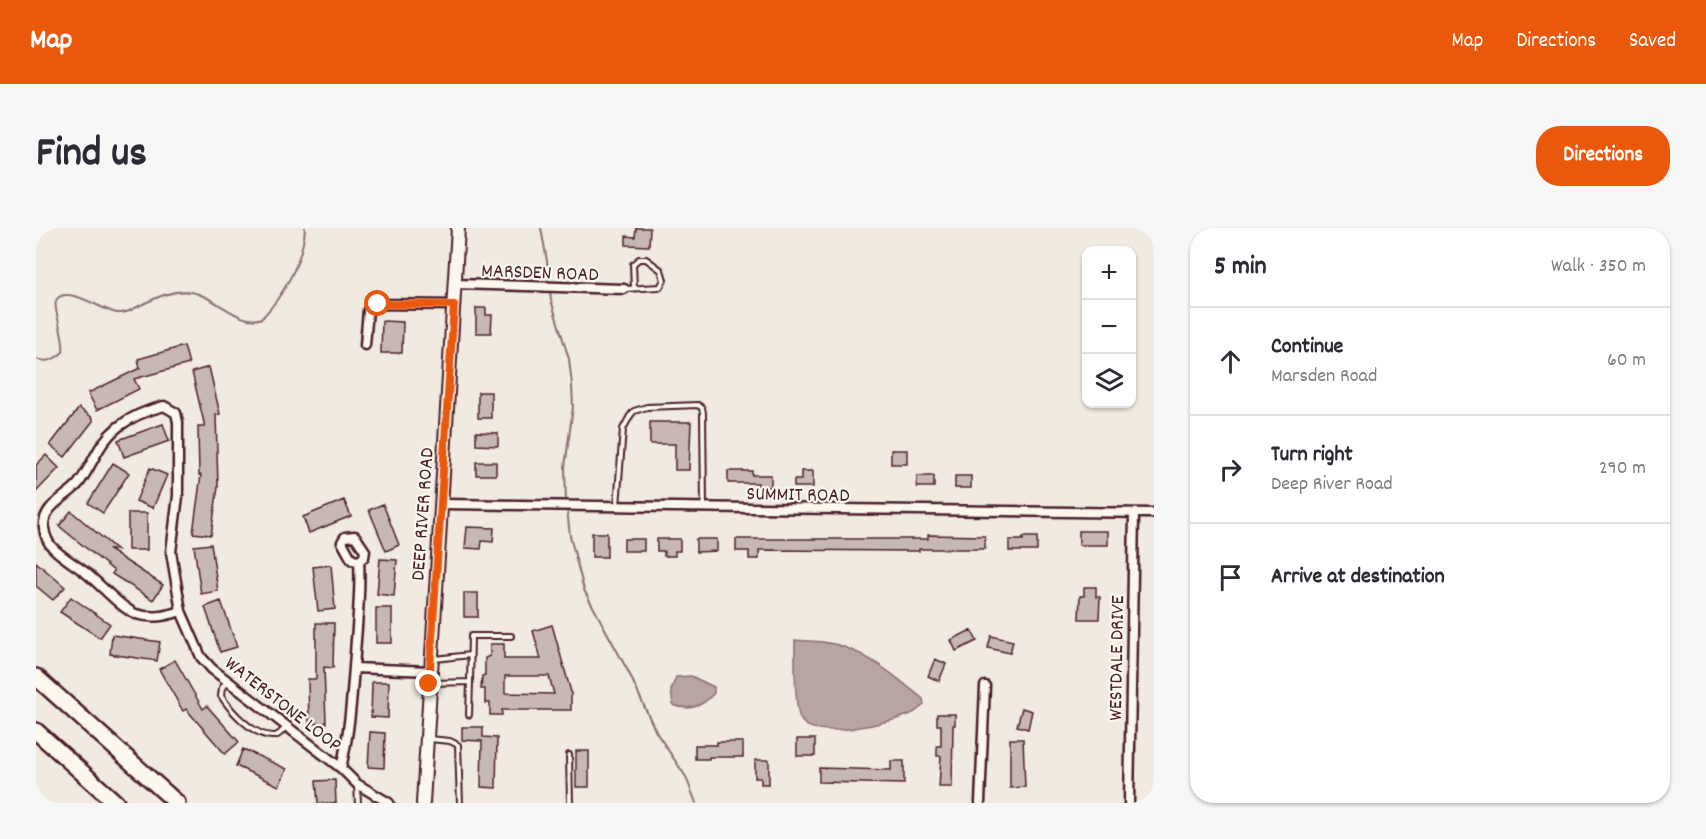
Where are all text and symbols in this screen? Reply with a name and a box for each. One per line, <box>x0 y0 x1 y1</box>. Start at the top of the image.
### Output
text: Map <box>30 22 72 62</box>
text: Map <box>1452 27 1483 57</box>
text: Directions <box>1516 27 1596 57</box>
text: Saved <box>1629 27 1676 57</box>
text: Find us <box>36 126 147 186</box>
button: Directions <box>1536 126 1670 186</box>
map controls <box>1082 246 1136 408</box>
button: + <box>1082 246 1136 300</box>
text: 5 min <box>1214 249 1267 286</box>
text: Walk · 350 m <box>1551 253 1646 281</box>
street label: MARSDEN ROAD <box>481 258 599 290</box>
route start <box>364 290 390 316</box>
button: − <box>1082 300 1136 354</box>
text: Continue <box>1271 332 1343 363</box>
icon: ahead <box>1214 345 1247 378</box>
text: 60 m <box>1607 347 1646 375</box>
button: layers <box>1082 354 1136 408</box>
text: Marsden Road <box>1271 363 1377 391</box>
text: Turn right <box>1271 440 1353 471</box>
street label: DEEP RIVER ROAD <box>405 447 443 582</box>
icon: right <box>1214 453 1247 486</box>
text: 290 m <box>1599 455 1646 483</box>
text: Deep River Road <box>1271 471 1393 499</box>
street label: SUMMIT ROAD <box>746 481 850 511</box>
icon: arrive <box>1214 561 1247 594</box>
text: Arrive at destination <box>1271 562 1445 593</box>
street label: WESTDALE DRIVE <box>1103 595 1133 721</box>
street label: WATERSTONE LOOP <box>218 651 346 760</box>
route end <box>415 670 441 696</box>

